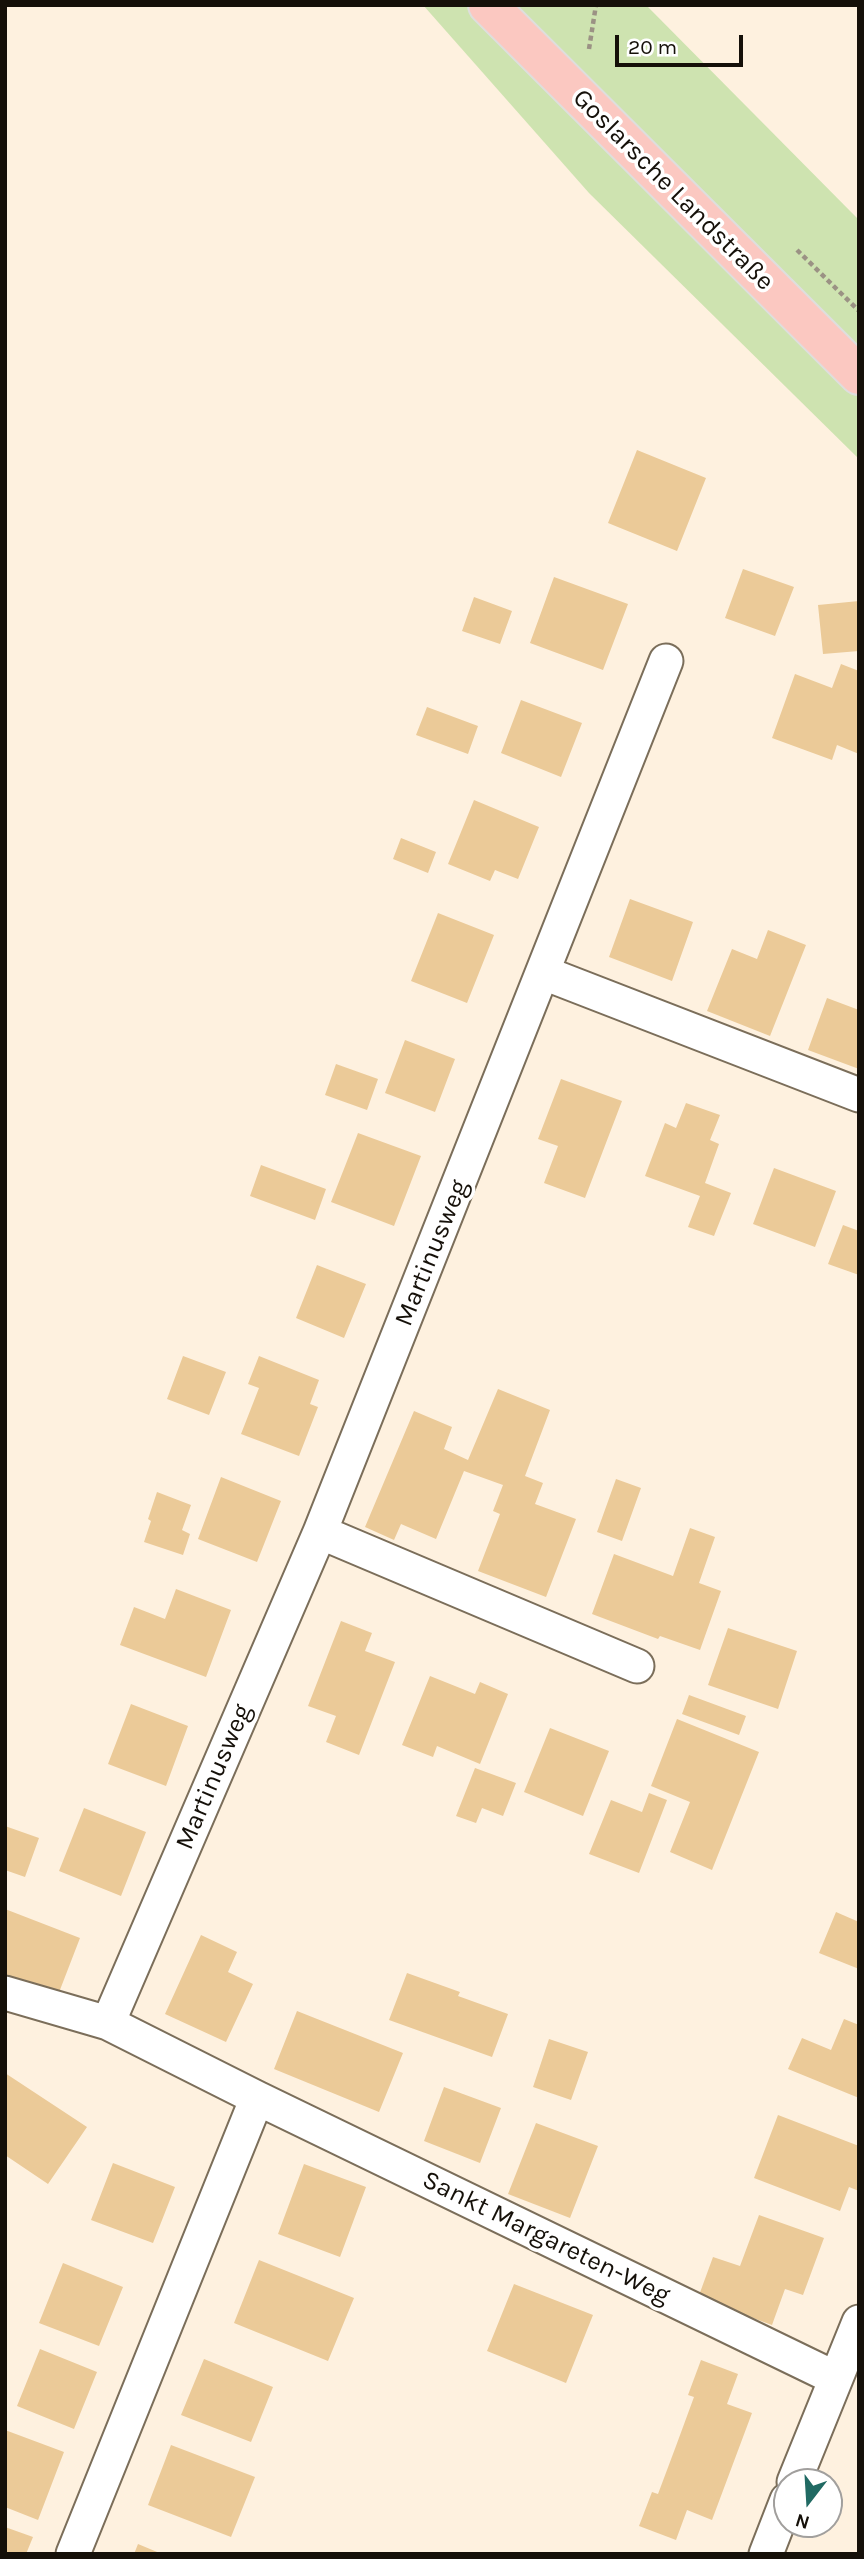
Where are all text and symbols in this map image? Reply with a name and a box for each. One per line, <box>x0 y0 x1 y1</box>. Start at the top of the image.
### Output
scale bar <box>619 21 747 65</box>
text: 20 m <box>628 35 677 59</box>
street label: Goslarsche Landstraße <box>566 83 780 297</box>
street label: Martinusweg <box>388 1175 476 1331</box>
street label: Martinusweg <box>169 1699 259 1855</box>
street label: Sankt Margareten-Weg <box>417 2164 675 2312</box>
north arrow <box>773 2468 843 2538</box>
text: N <box>793 2509 812 2534</box>

